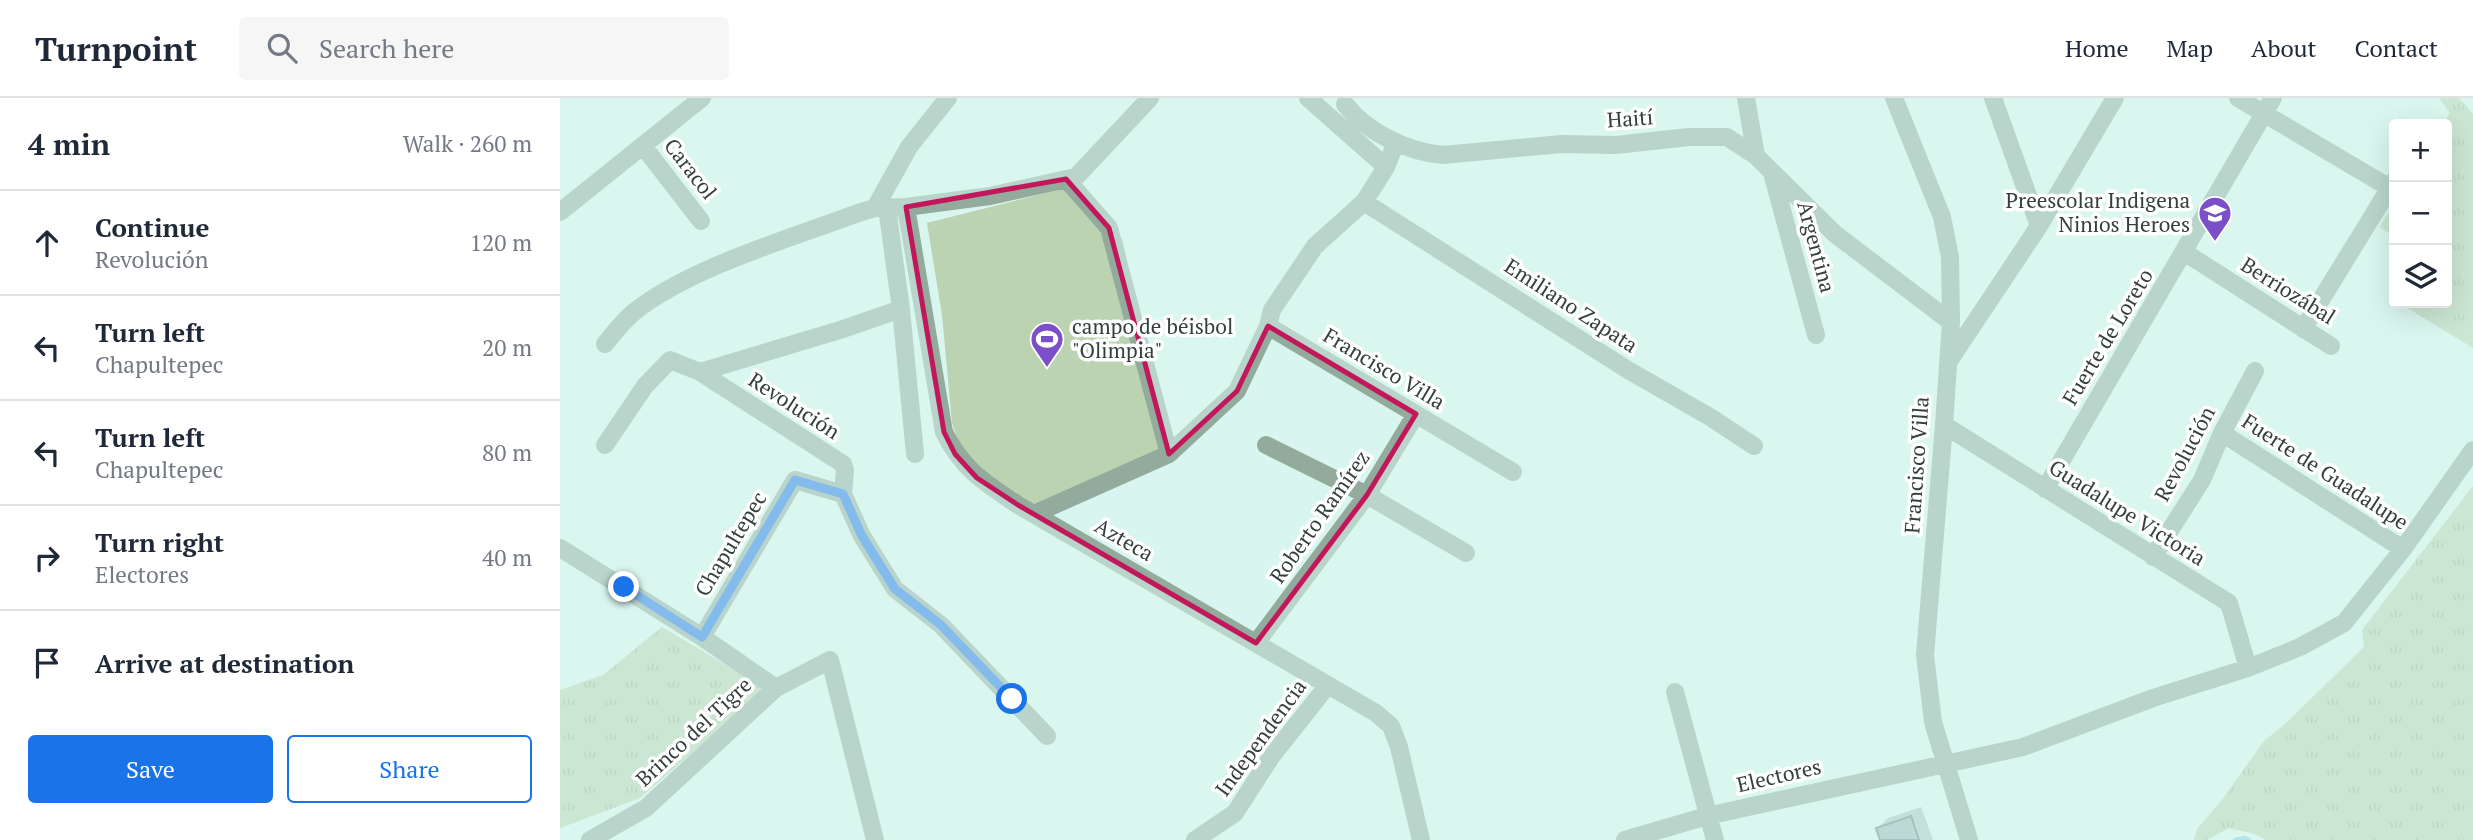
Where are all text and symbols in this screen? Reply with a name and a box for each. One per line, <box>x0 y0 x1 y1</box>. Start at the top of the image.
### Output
search box <box>239 17 729 80</box>
text: Turnpoint <box>35 27 197 70</box>
icon: search <box>263 29 301 67</box>
text: Search here <box>319 31 454 65</box>
text: Home <box>2065 32 2129 64</box>
text: Map <box>2167 32 2213 64</box>
text: About <box>2251 32 2317 64</box>
text: Contact <box>2355 32 2438 64</box>
street label: Haití <box>1606 102 1655 134</box>
map controls <box>2389 119 2452 308</box>
button: + <box>2389 119 2452 182</box>
text: 4 min <box>28 124 110 164</box>
text: Walk · 260 m <box>403 128 532 159</box>
street label: Caracol <box>658 132 723 205</box>
button: − <box>2389 182 2452 245</box>
place label: Preescolar Indigena Ninios Heroes <box>2006 186 2190 238</box>
school or university icon: Preescolar Indigena Ninios Heroes <box>2196 194 2234 243</box>
street label: Argentina <box>1791 198 1843 296</box>
text: Continue <box>95 210 209 244</box>
icon: ahead <box>28 224 66 262</box>
text: 120 m <box>470 227 532 258</box>
text: Revolución <box>95 244 208 275</box>
button: layers <box>2389 245 2452 308</box>
street label: Berriozábal <box>2236 250 2341 330</box>
street label: Emiliano Zapata <box>1500 252 1644 359</box>
street label: Fuerte de Loreto <box>2055 263 2159 410</box>
place label: campo de béisbol "Olimpia" <box>1072 312 1233 364</box>
text: Turn left <box>95 315 205 349</box>
sports icon: campo de béisbol "Olimpia" <box>1028 320 1066 369</box>
street label: Francisco Villa <box>1318 321 1451 416</box>
icon: left <box>28 329 66 367</box>
text: 20 m <box>482 332 532 363</box>
text: Chapultepec <box>95 349 223 380</box>
street label: Revolución <box>743 365 846 445</box>
street label: Francisco Villa <box>1897 395 1935 534</box>
street label: Revolución <box>2147 401 2221 506</box>
street label: Fuerte de Guadalupe <box>2237 407 2414 535</box>
text: Turn left <box>95 420 205 454</box>
icon: left <box>28 434 66 472</box>
text: 80 m <box>482 437 532 468</box>
street label: Roberto Ramírez <box>1263 444 1375 588</box>
street label: Guadalupe Victoria <box>2044 453 2211 572</box>
text: Chapultepec <box>95 454 223 485</box>
street label: Chapultepec <box>688 486 772 601</box>
street label: Azteca <box>1090 511 1159 567</box>
text: Turn right <box>95 525 224 559</box>
icon: right <box>28 539 66 577</box>
text: 40 m <box>482 542 532 573</box>
text: Electores <box>95 559 189 590</box>
route end <box>608 571 639 602</box>
icon: arrive <box>28 644 66 682</box>
text: Arrive at destination <box>95 646 354 680</box>
street label: Brinco del Tigre <box>629 670 757 792</box>
street label: Independencia <box>1208 673 1312 802</box>
route start <box>996 683 1027 714</box>
button: Save <box>28 735 273 803</box>
button: Share <box>287 735 532 803</box>
street label: Electores <box>1734 752 1824 798</box>

